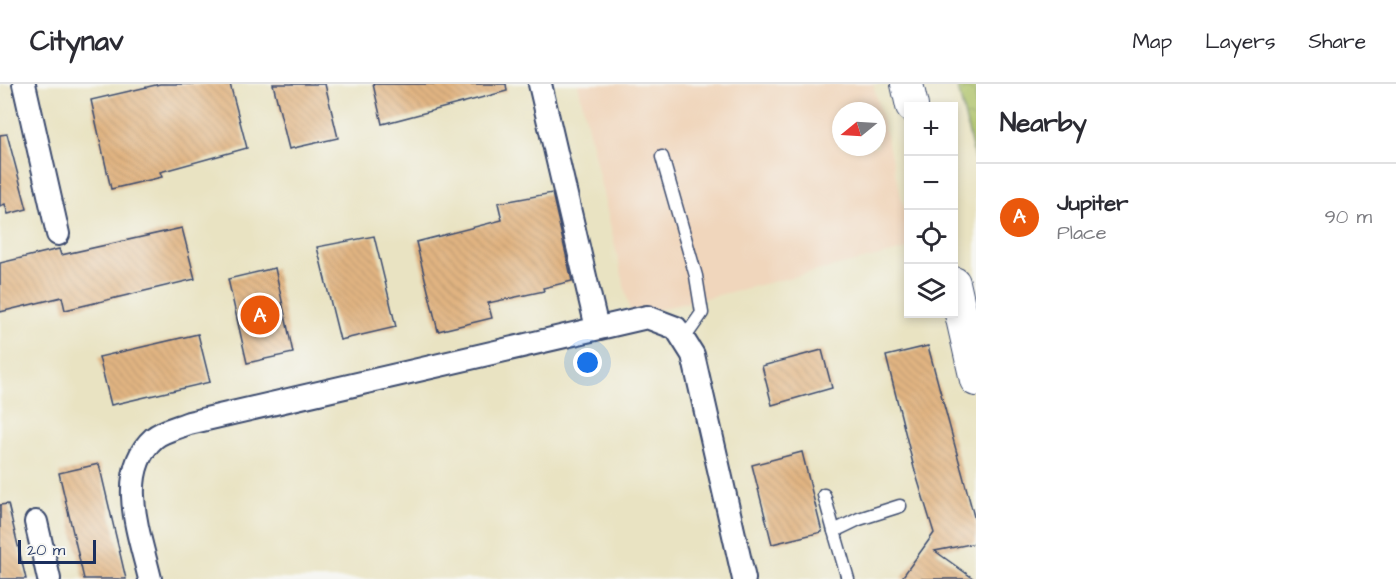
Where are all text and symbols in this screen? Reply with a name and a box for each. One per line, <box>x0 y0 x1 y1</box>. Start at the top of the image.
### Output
text: Citynav <box>30 22 124 61</box>
text: Map <box>1132 27 1172 56</box>
text: Layers <box>1205 27 1275 56</box>
text: Share <box>1308 27 1366 56</box>
north arrow <box>832 102 886 156</box>
map controls <box>904 102 958 318</box>
button: + <box>904 102 958 156</box>
text: Nearby <box>1000 105 1087 141</box>
button: − <box>904 156 958 210</box>
text: Jupiter <box>1057 188 1128 219</box>
text: A <box>1013 203 1026 231</box>
text: 90 m <box>1324 203 1372 231</box>
button: locate <box>904 210 958 264</box>
text: Place <box>1057 219 1107 247</box>
button: layers <box>904 264 958 318</box>
pin: A <box>240 292 280 338</box>
your location <box>573 348 602 377</box>
scale bar <box>18 537 96 564</box>
text: 20 m <box>27 539 65 561</box>

